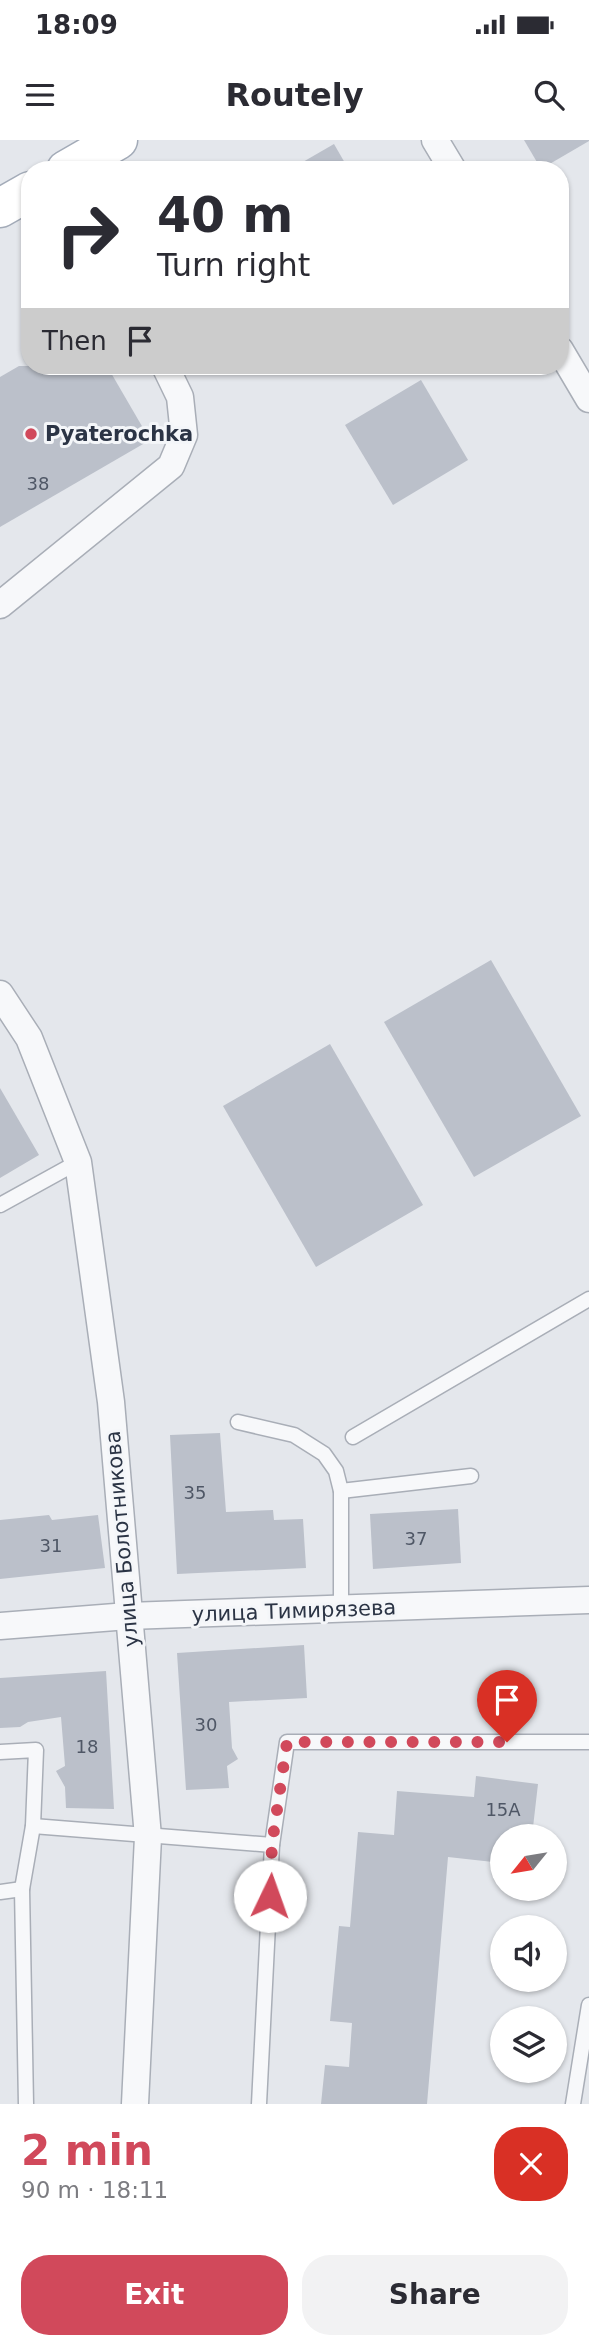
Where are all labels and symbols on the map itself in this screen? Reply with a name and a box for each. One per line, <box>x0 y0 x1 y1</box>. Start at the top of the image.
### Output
place label: Pyaterochka <box>45 422 193 446</box>
marker: Pyaterochka <box>23 426 39 442</box>
house number: 38 <box>27 473 49 494</box>
street label: улица Болотникова <box>101 1430 143 1648</box>
house number: 35 <box>184 1482 206 1503</box>
house number: 37 <box>405 1528 427 1549</box>
house number: 31 <box>40 1535 62 1556</box>
street label: улица Тимирязева <box>191 1595 397 1627</box>
pin <box>477 1670 537 1742</box>
house number: 30 <box>195 1714 217 1735</box>
house number: 18 <box>76 1736 98 1757</box>
house number: 15А <box>485 1799 521 1820</box>
north arrow <box>490 1824 567 1900</box>
position arrow <box>233 1859 307 1933</box>

